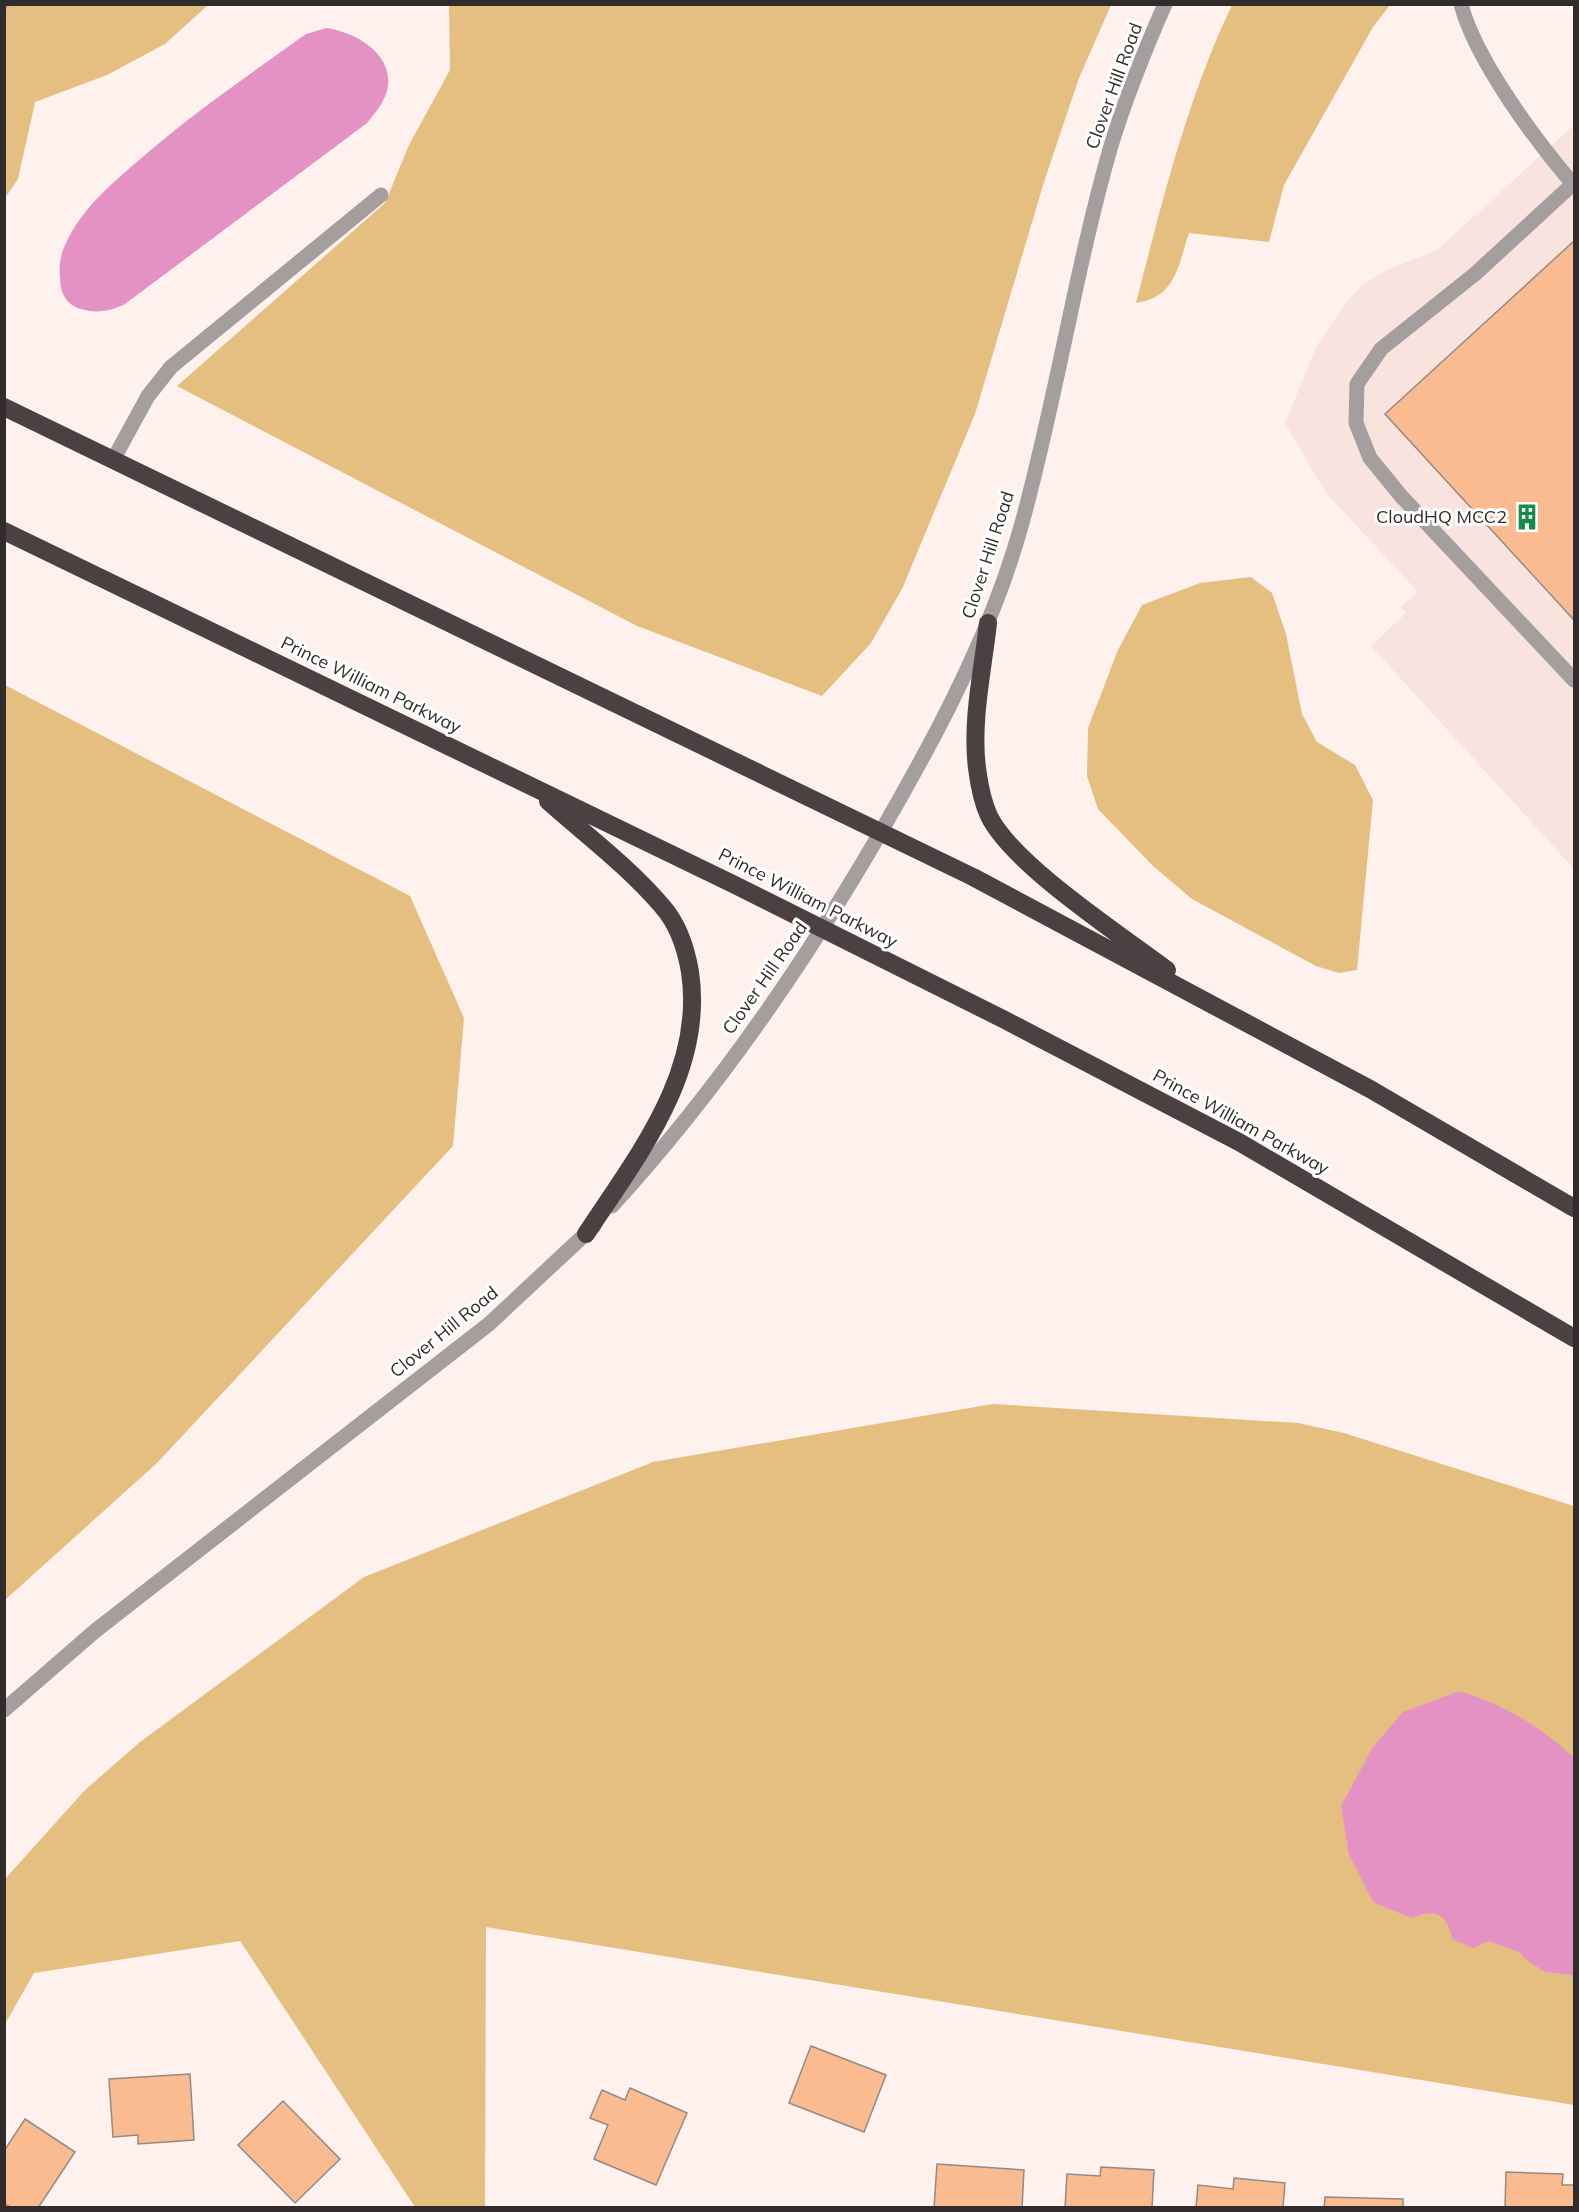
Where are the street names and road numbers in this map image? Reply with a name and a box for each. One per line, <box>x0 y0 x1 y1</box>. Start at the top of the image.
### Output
street label: Clover Hill Road <box>1080 20 1147 152</box>
street label: Clover Hill Road <box>956 488 1019 621</box>
street label: Prince William Parkway <box>277 631 466 738</box>
street label: Prince William Parkway <box>715 842 902 953</box>
street label: Clover Hill Road <box>717 917 812 1039</box>
street label: Prince William Parkway <box>1149 1064 1334 1180</box>
street label: Clover Hill Road <box>385 1281 502 1382</box>

